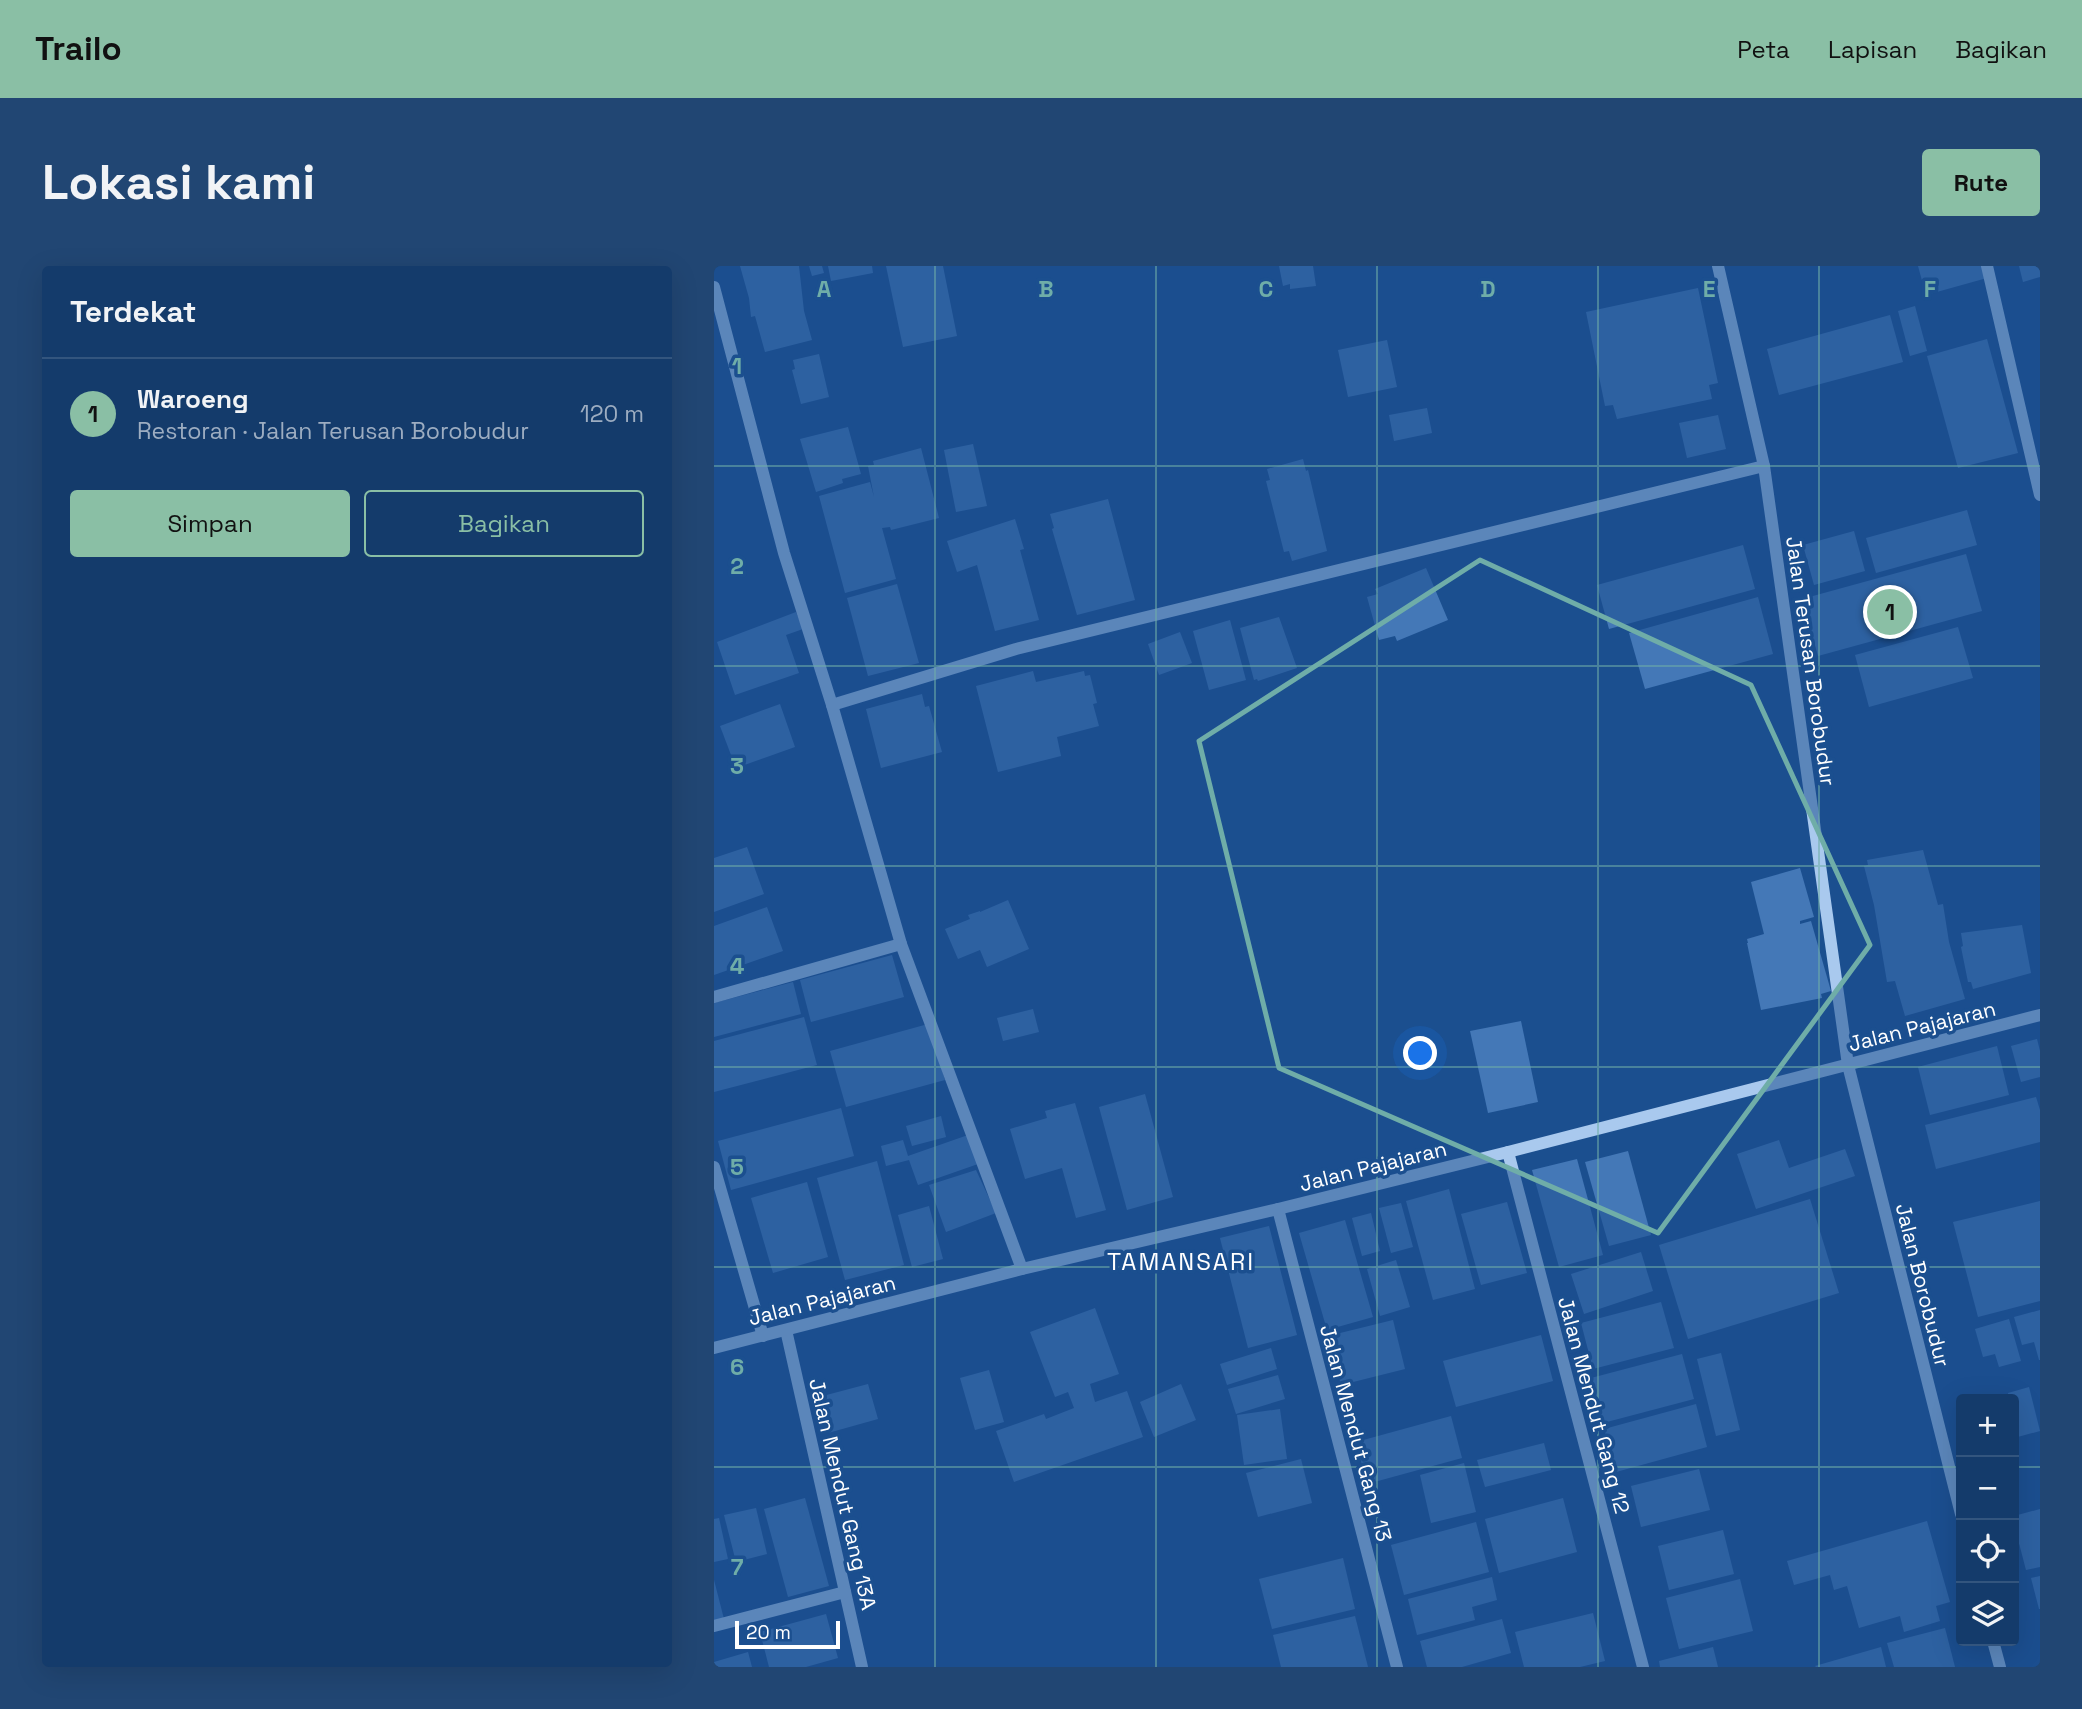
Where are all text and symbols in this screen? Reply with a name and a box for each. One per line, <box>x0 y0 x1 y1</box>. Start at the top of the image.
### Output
text: Trailo <box>35 28 122 70</box>
text: Peta <box>1737 34 1790 65</box>
text: Lapisan <box>1828 34 1917 65</box>
text: Bagikan <box>1955 34 2047 65</box>
button: Rute <box>1922 149 2040 216</box>
text: Lokasi kami <box>42 151 315 213</box>
text: A <box>817 274 832 304</box>
text: B <box>1038 274 1054 304</box>
text: C <box>1259 274 1273 304</box>
text: D <box>1480 274 1496 304</box>
text: E <box>1703 274 1715 304</box>
text: F <box>1924 274 1936 304</box>
text: Terdekat <box>70 292 196 331</box>
text: 1 <box>732 351 742 381</box>
text: Waroeng <box>137 382 249 416</box>
text: 1 <box>88 399 98 429</box>
text: 120 m <box>580 399 644 429</box>
text: Restoran · Jalan Terusan Borobudur <box>137 416 529 446</box>
button: Simpan <box>70 490 350 557</box>
button: Bagikan <box>364 490 644 557</box>
street label: Jalan Terusan Borobudur <box>1780 534 1842 788</box>
text: 2 <box>730 551 744 581</box>
pin: 1 <box>1867 586 1913 638</box>
text: 3 <box>730 751 744 781</box>
text: 4 <box>730 951 745 981</box>
street label: Jalan Pajajaran <box>1845 995 1999 1057</box>
your location <box>1403 1036 1437 1070</box>
street label: Jalan Pajajaran <box>1296 1135 1450 1197</box>
text: 5 <box>730 1152 744 1182</box>
street label: Jalan Borobudur <box>1890 1200 1956 1370</box>
district label: TAMANSARI <box>1107 1246 1255 1277</box>
street label: Jalan Pajajaran <box>745 1269 899 1331</box>
street label: Jalan Mendut Gang 12 <box>1552 1294 1636 1516</box>
street label: Jalan Mendut Gang 13 <box>1314 1322 1398 1544</box>
text: 6 <box>730 1352 744 1382</box>
street label: Jalan Mendut Gang 13A <box>803 1376 883 1612</box>
map controls <box>1956 1394 2019 1646</box>
button: + <box>1956 1394 2019 1457</box>
button: − <box>1956 1457 2019 1520</box>
button: locate <box>1956 1520 2019 1583</box>
text: 7 <box>731 1552 744 1582</box>
button: layers <box>1956 1583 2019 1646</box>
scale bar <box>735 1618 840 1650</box>
text: 20 m <box>746 1620 791 1645</box>

